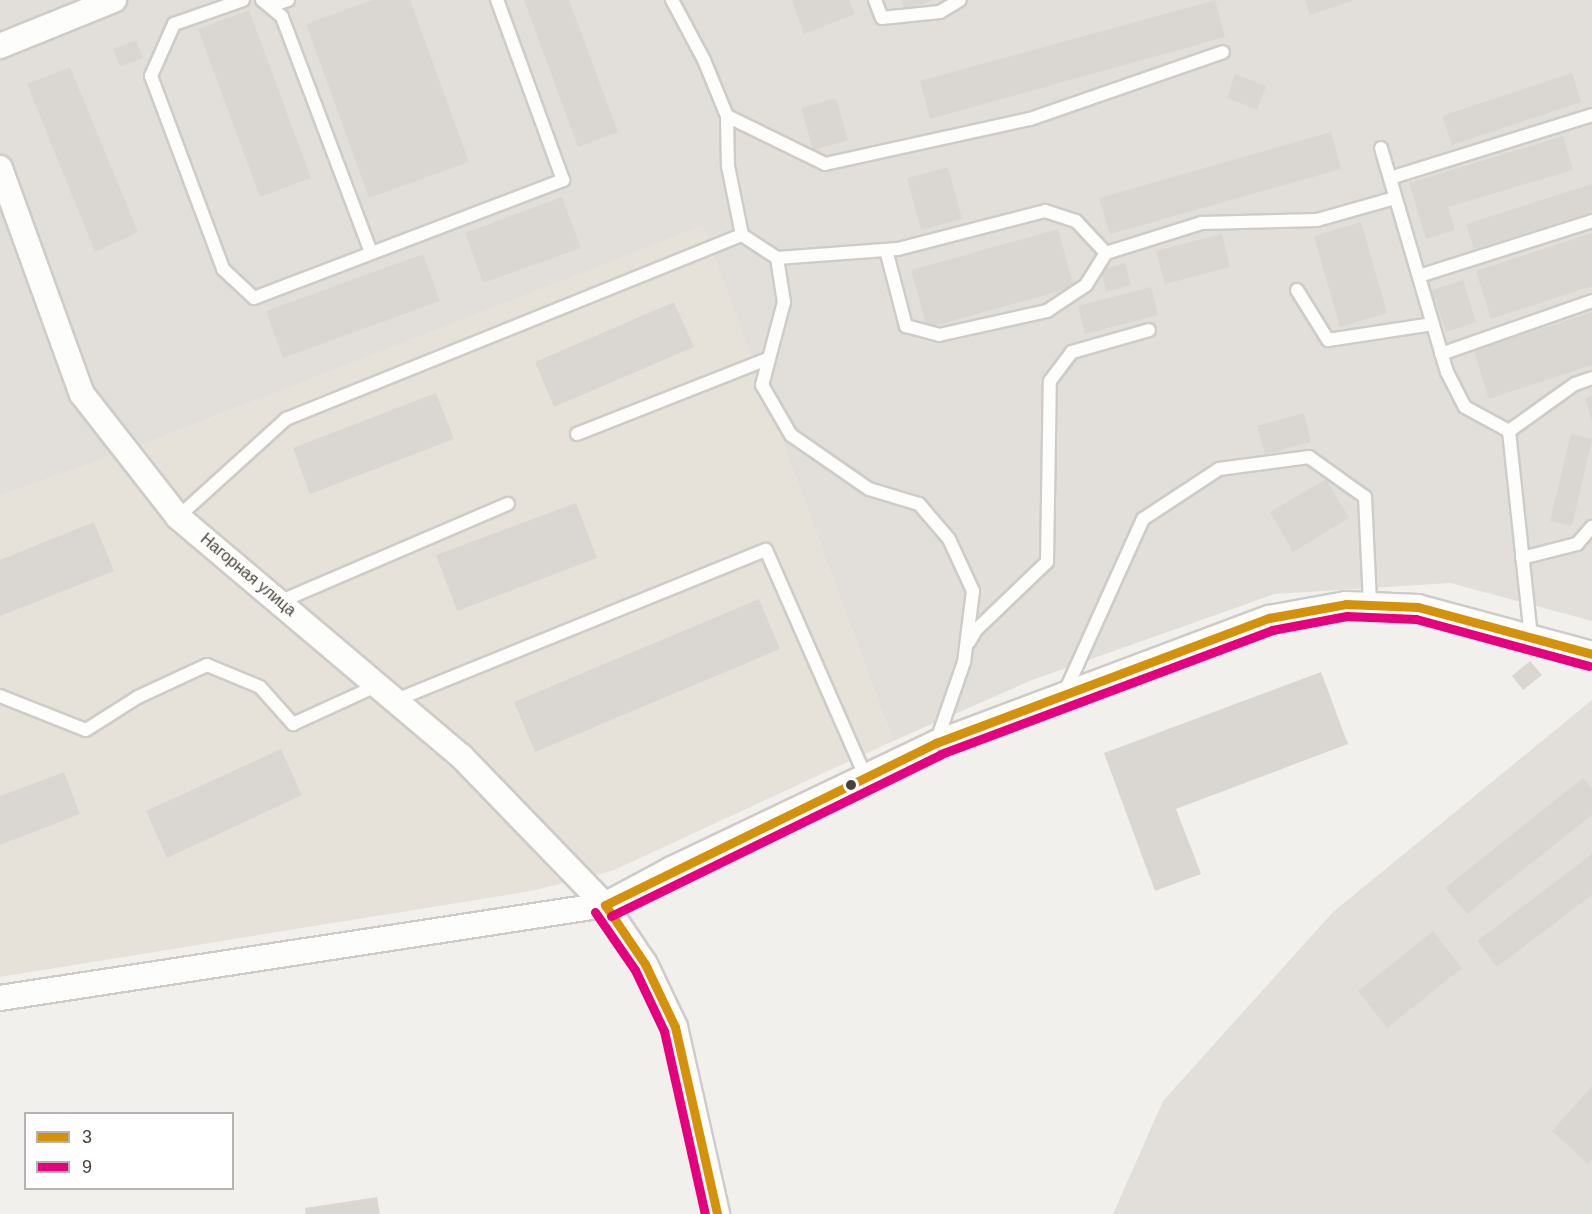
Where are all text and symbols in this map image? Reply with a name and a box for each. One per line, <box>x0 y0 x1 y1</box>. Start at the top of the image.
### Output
street label: Нагорная улица <box>196 530 300 620</box>
unlabelled marker <box>845 779 857 791</box>
legend <box>24 1112 234 1190</box>
text: 3 <box>82 1127 92 1147</box>
text: 9 <box>82 1157 92 1177</box>

